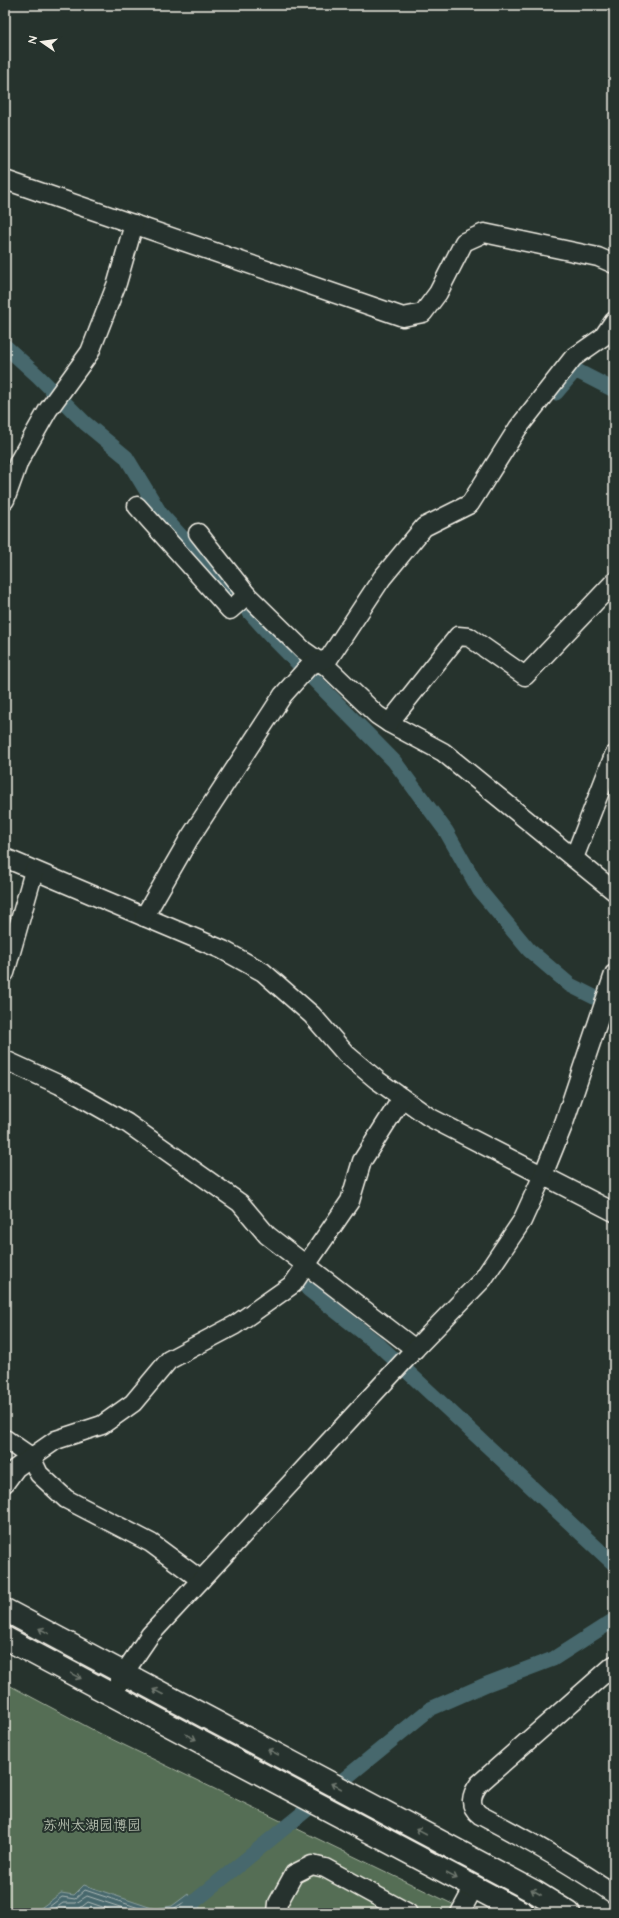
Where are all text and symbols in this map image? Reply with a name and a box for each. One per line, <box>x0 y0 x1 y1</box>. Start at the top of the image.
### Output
north arrow <box>22 22 62 62</box>
text: N <box>25 35 41 45</box>
one-way arrow <box>38 1626 50 1634</box>
one-way arrow <box>70 1673 82 1681</box>
one-way arrow <box>153 1687 165 1695</box>
one-way arrow <box>185 1734 197 1742</box>
one-way arrow <box>267 1748 279 1756</box>
one-way arrow <box>330 1782 342 1789</box>
park label: 苏州太湖园博园 <box>43 1816 141 1836</box>
one-way arrow <box>415 1827 427 1834</box>
one-way arrow <box>446 1872 458 1880</box>
one-way arrow <box>530 1888 542 1896</box>

